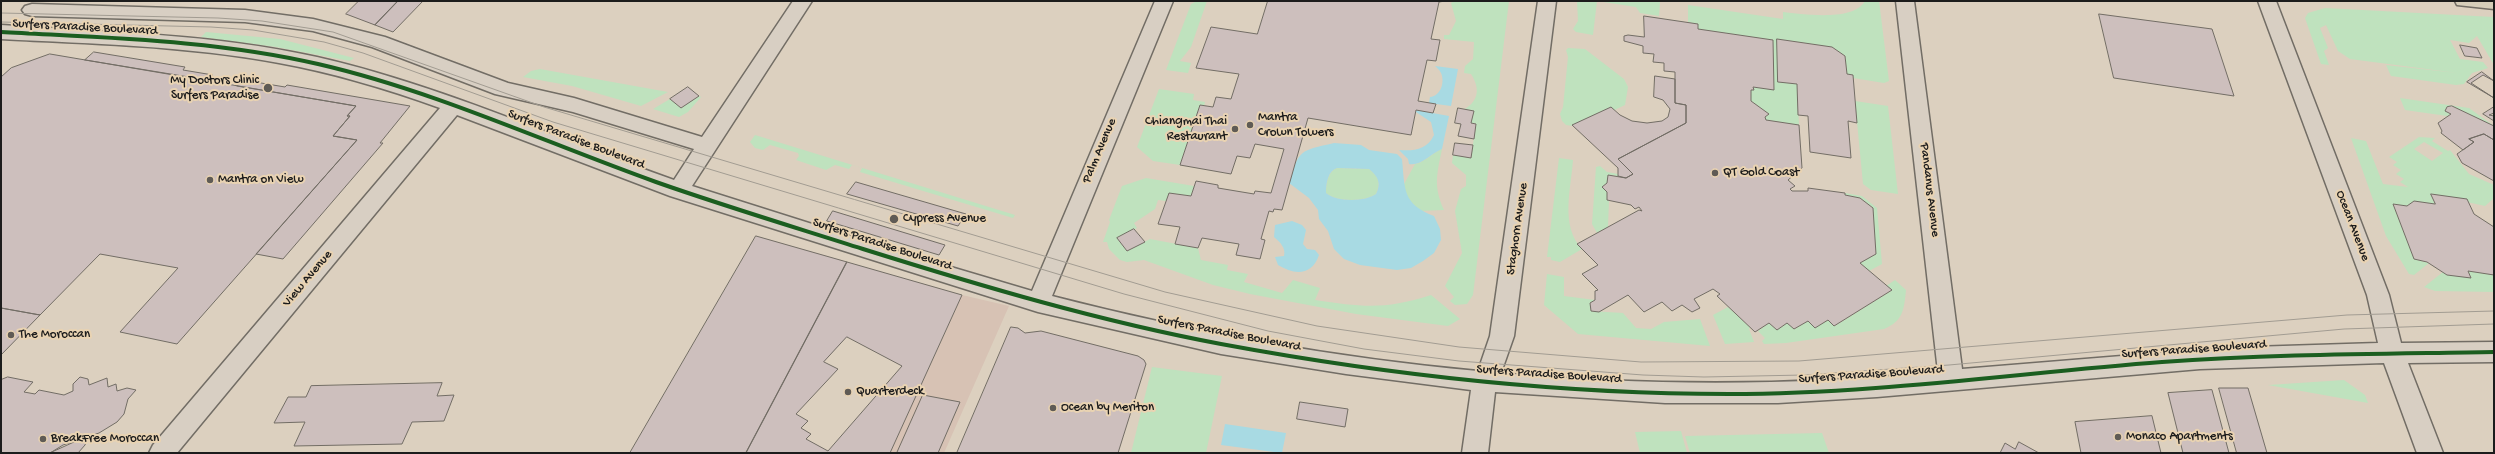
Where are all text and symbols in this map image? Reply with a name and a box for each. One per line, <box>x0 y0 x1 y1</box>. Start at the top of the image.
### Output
street label: Surfers Paradise Boulevard <box>12 16 158 40</box>
place label: My Doctors Clinic Surfers Paradise <box>170 73 259 104</box>
marker: My Doctors Clinic Surfers Paradise <box>262 82 274 94</box>
street label: Surfers Paradise Boulevard <box>505 107 647 173</box>
place label: Mantra Crown Towers <box>1258 110 1334 141</box>
place label: Chiangmai Thai Restaurant <box>1145 114 1227 145</box>
street label: Palm Avenue <box>1079 116 1121 186</box>
marker: Mantra Crown Towers <box>1245 120 1255 130</box>
marker: Chiangmai Thai Restaurant <box>1230 124 1240 134</box>
street label: Pandanus Avenue <box>1915 142 1943 238</box>
place label: QT Gold Coast <box>1723 165 1799 181</box>
marker: QT Gold Coast <box>1710 168 1720 178</box>
place label: Mantra on View <box>218 172 303 188</box>
marker: Mantra on View <box>205 175 215 185</box>
street label: Staghorn Avenue <box>1504 182 1532 276</box>
street label: Ocean Avenue <box>2331 188 2373 264</box>
place label: Cypress Avenue <box>903 211 986 227</box>
marker: Cypress Avenue <box>888 213 900 225</box>
street label: Surfers Paradise Boulevard <box>810 215 954 275</box>
street label: View Avenue <box>280 248 336 310</box>
street label: Surfers Paradise Boulevard <box>1156 312 1302 356</box>
place label: The Moroccan <box>19 327 90 343</box>
marker: The Moroccan <box>6 330 16 340</box>
street label: Surfers Paradise Boulevard <box>2121 337 2267 363</box>
street label: Surfers Paradise Boulevard <box>1476 362 1622 388</box>
street label: Surfers Paradise Boulevard <box>1798 362 1944 388</box>
place label: Quarterdeck <box>856 384 924 400</box>
marker: Quarterdeck <box>843 387 853 397</box>
place label: Ocean by Meriton <box>1061 400 1154 416</box>
marker: Ocean by Meriton <box>1048 403 1058 413</box>
place label: Monaco Apartments <box>2126 429 2233 445</box>
place label: BreakFree Moroccan <box>51 431 159 447</box>
marker: Monaco Apartments <box>2113 432 2123 442</box>
marker: BreakFree Moroccan <box>38 434 48 444</box>

